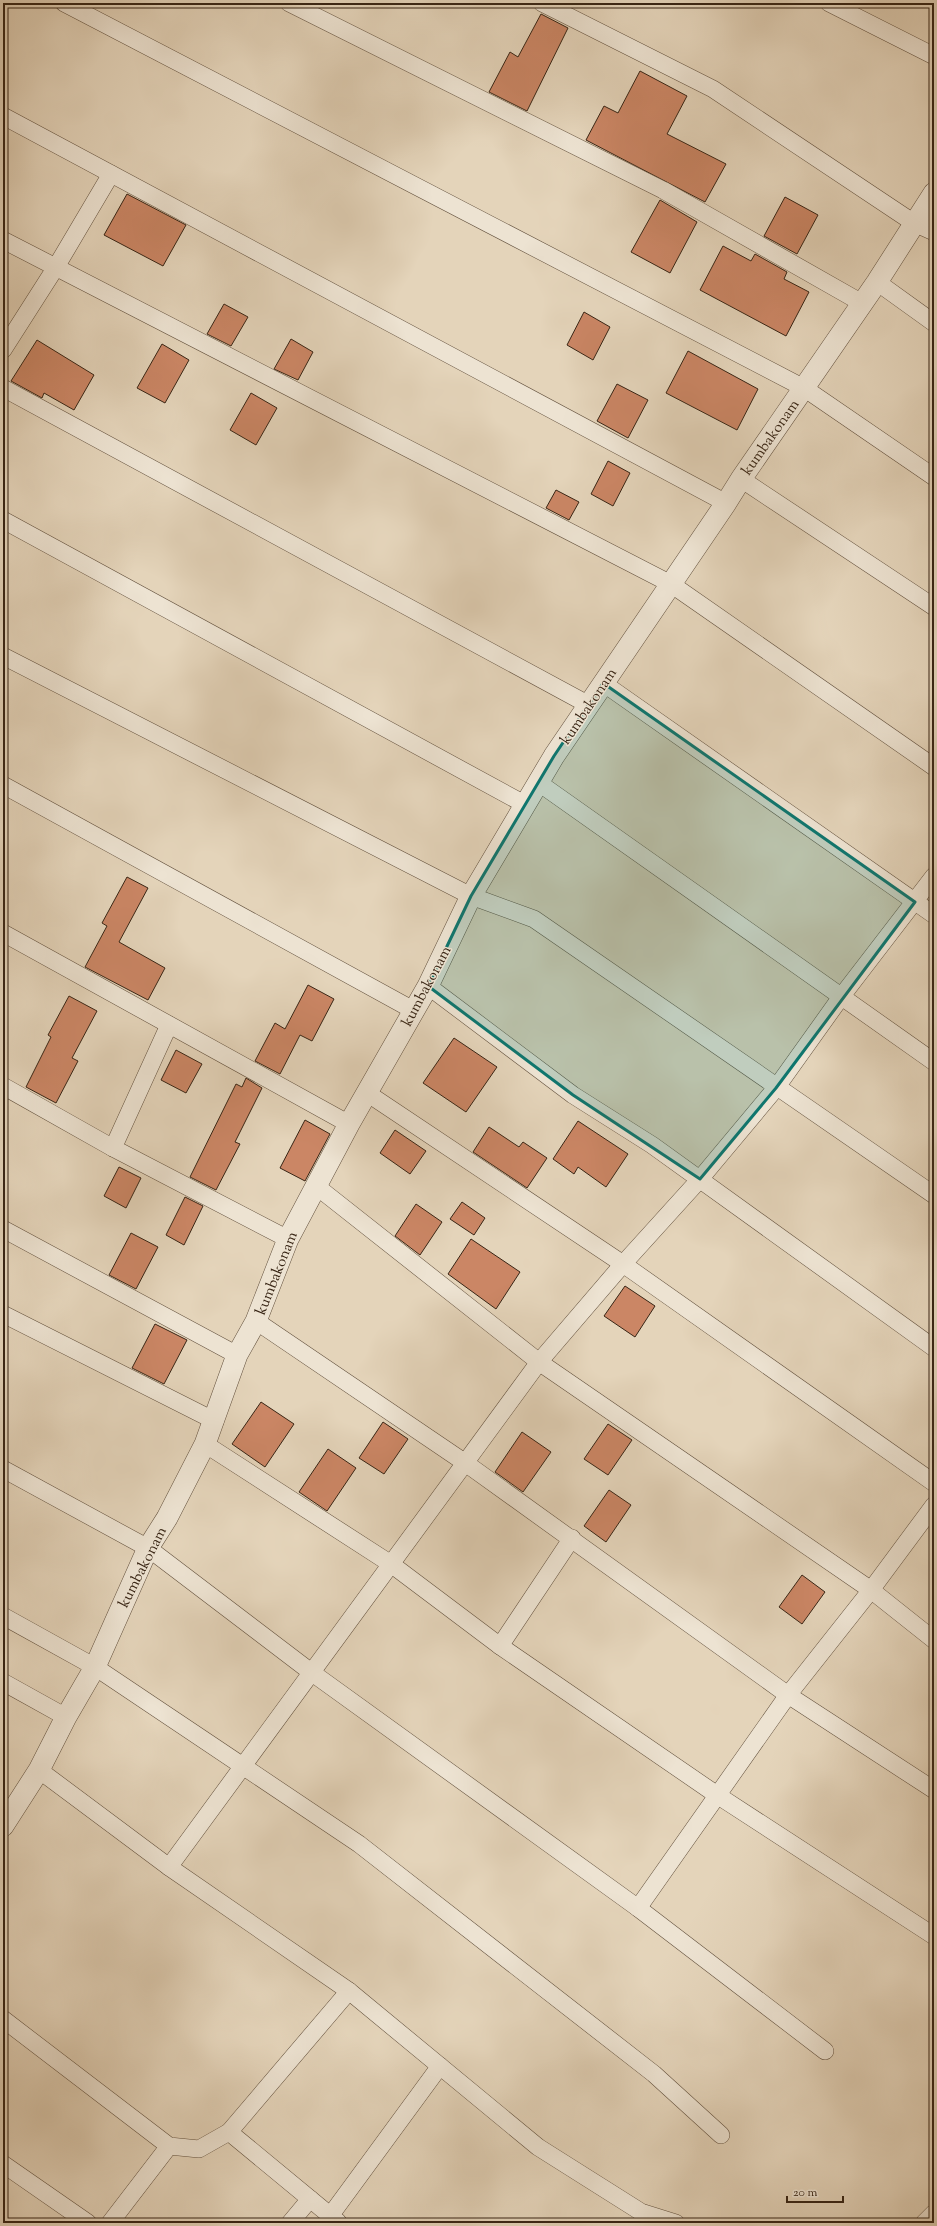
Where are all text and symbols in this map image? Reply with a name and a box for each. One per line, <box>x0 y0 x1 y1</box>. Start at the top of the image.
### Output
street label: kumbakonam <box>737 395 805 480</box>
street label: kumbakonam <box>556 664 623 749</box>
street label: kumbakonam <box>397 942 458 1031</box>
street label: kumbakonam <box>251 1228 304 1318</box>
street label: kumbakonam <box>114 1523 173 1612</box>
scale bar <box>787 2178 843 2204</box>
text: 20 m <box>793 2184 818 2202</box>

